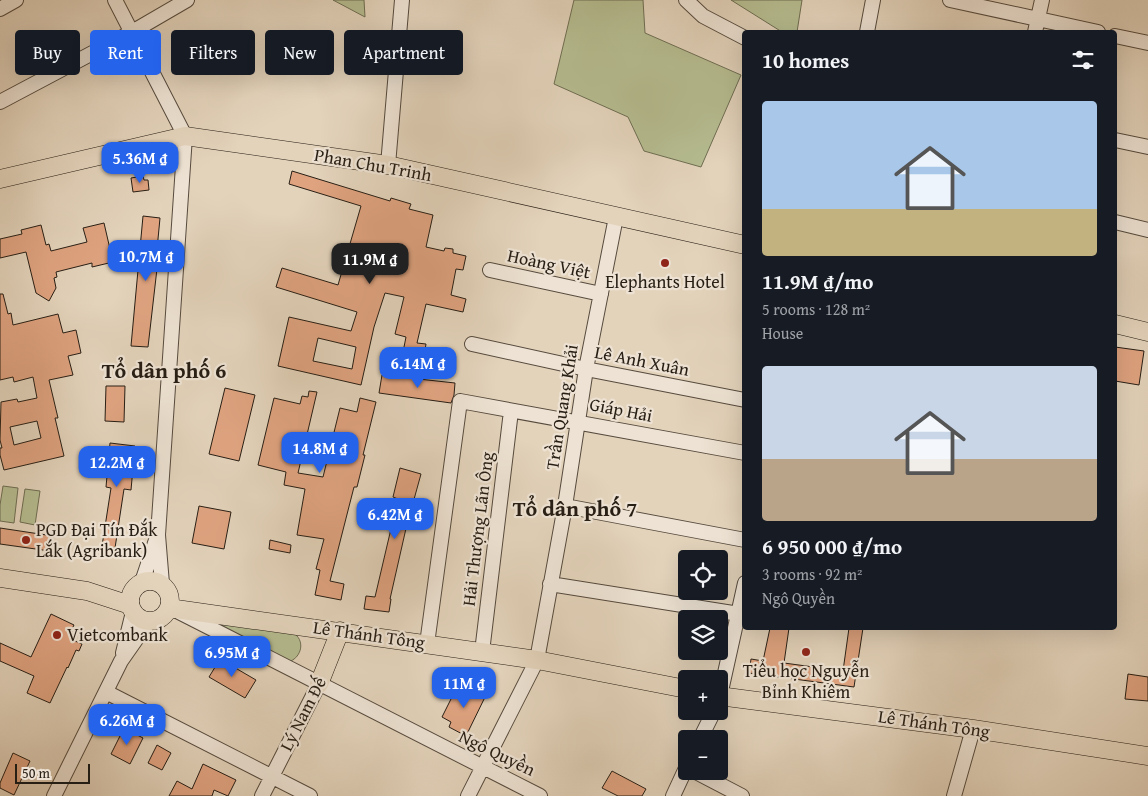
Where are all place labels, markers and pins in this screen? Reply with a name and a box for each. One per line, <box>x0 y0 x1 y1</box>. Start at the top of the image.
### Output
pin: 5.36M ₫ <box>94 142 186 184</box>
pin: 10.7M ₫ <box>100 240 192 282</box>
pin: 11.9M ₫ <box>324 242 416 285</box>
marker: Elephants Hotel <box>659 257 671 269</box>
place label: Elephants Hotel <box>605 268 725 295</box>
pin: 6.14M ₫ <box>372 346 464 389</box>
pin: 14.8M ₫ <box>274 432 366 474</box>
pin: 12.2M ₫ <box>71 446 163 488</box>
pin: 6.42M ₫ <box>349 498 441 540</box>
place label: PGD Đại Tín Đắk Lắk (Agribank) <box>36 516 158 564</box>
marker: PGD Đại Tín Đắk Lắk (Agribank) <box>20 534 32 546</box>
place label: Vietcombank <box>67 621 168 648</box>
marker: Vietcombank <box>51 629 63 641</box>
pin: 6.95M ₫ <box>186 636 278 678</box>
marker: Tiểu học Nguyễn Bỉnh Khiêm <box>800 646 812 658</box>
place label: Tiểu học Nguyễn Bỉnh Khiêm <box>743 657 869 705</box>
pin: 11M ₫ <box>429 666 499 709</box>
pin: 6.26M ₫ <box>81 704 173 746</box>

